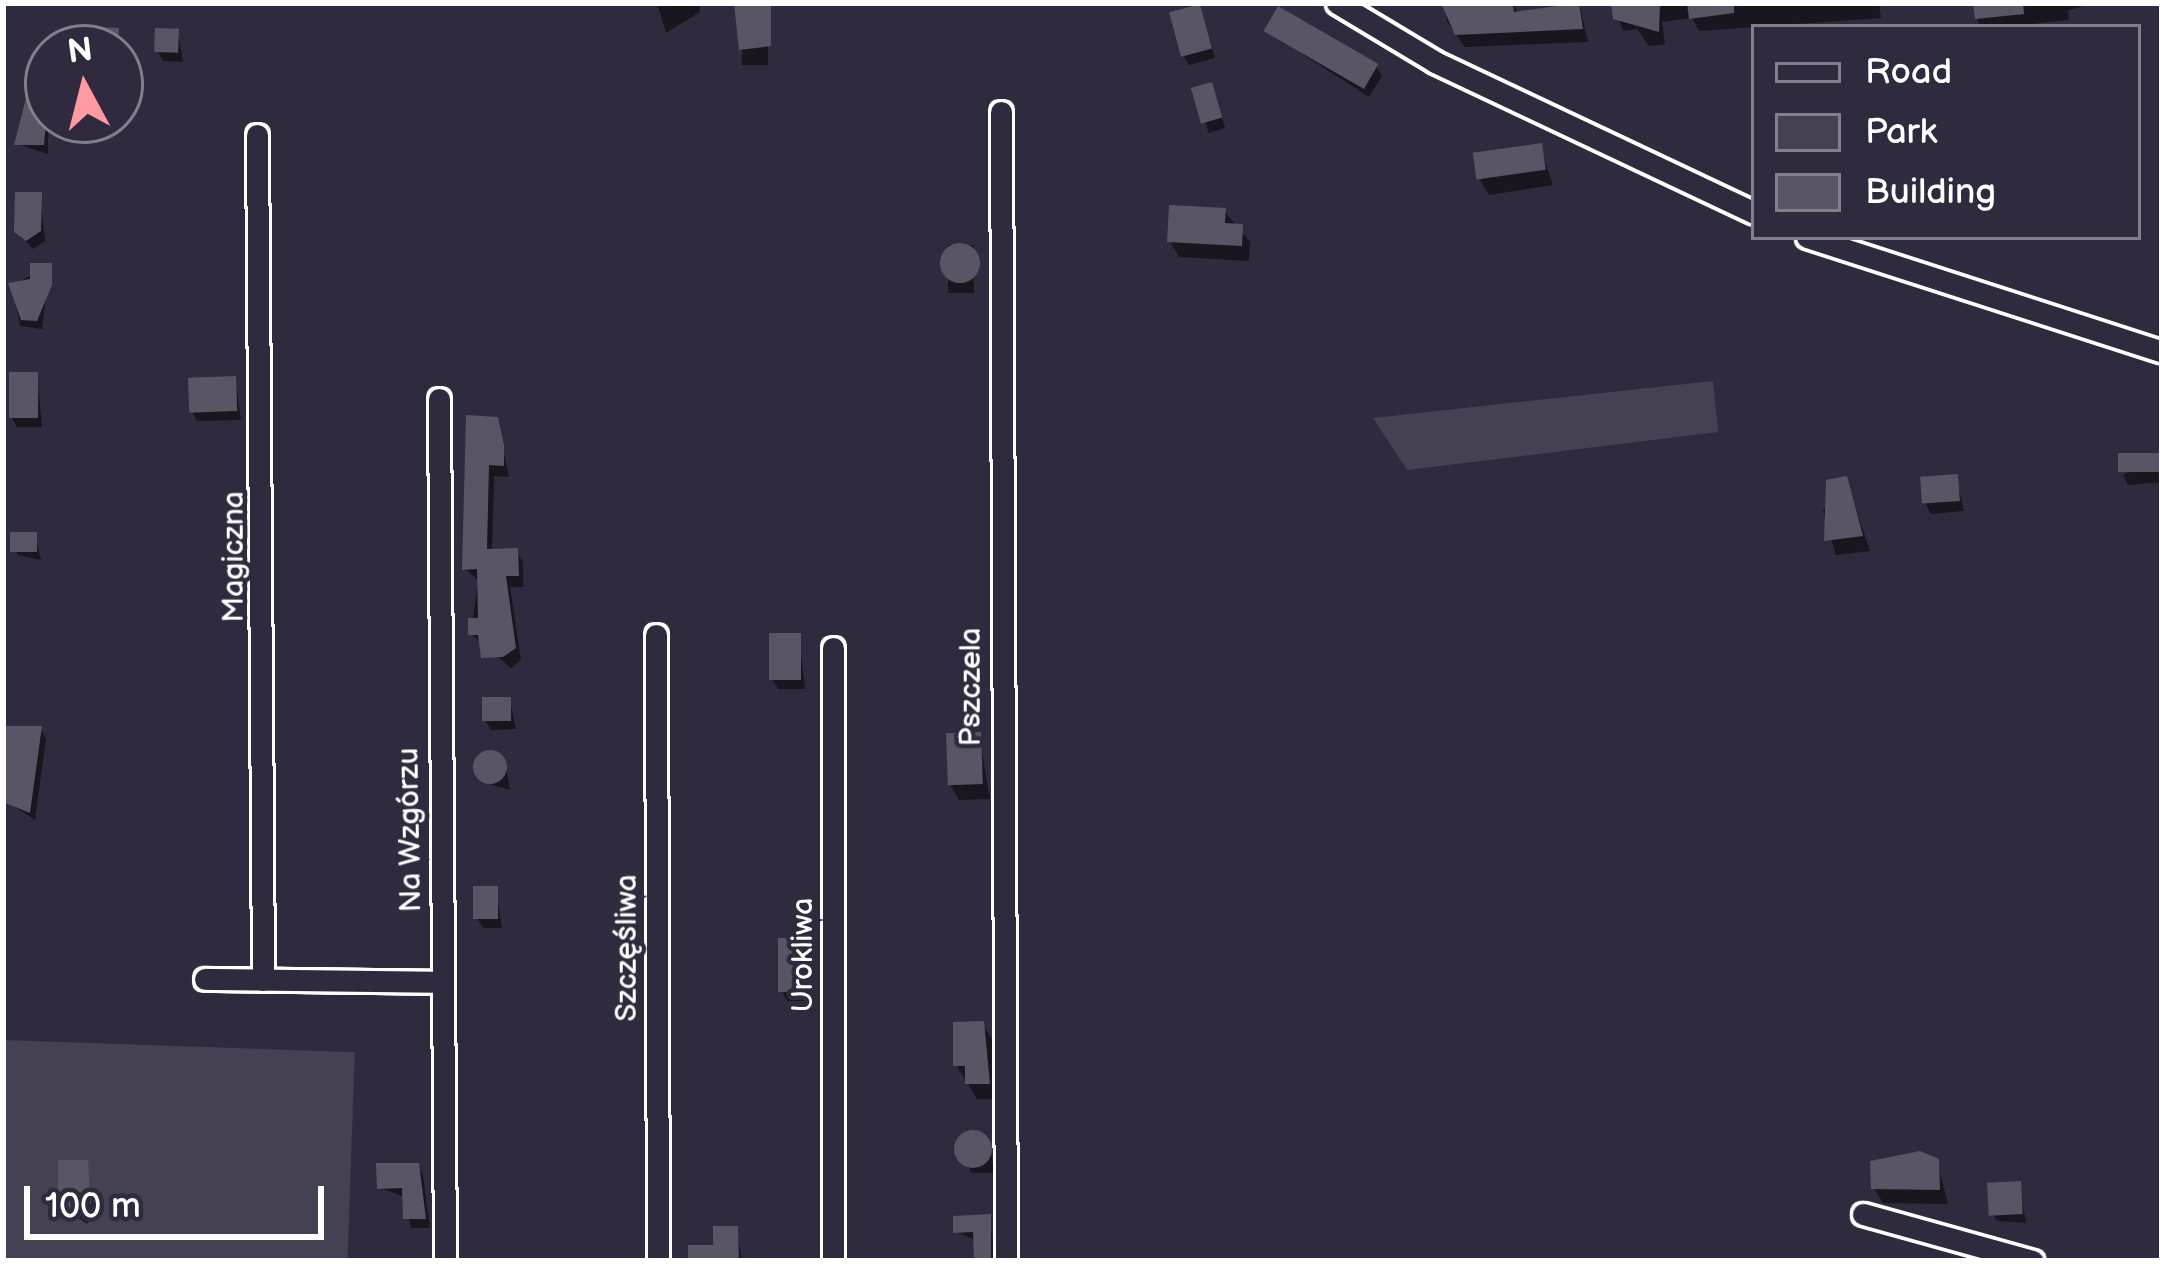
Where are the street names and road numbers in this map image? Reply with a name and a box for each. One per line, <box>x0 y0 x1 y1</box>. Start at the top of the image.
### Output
street label: Magiczna <box>216 491 252 623</box>
street label: Pszczela <box>953 628 989 746</box>
street label: Na Wzgórzu <box>391 747 429 913</box>
street label: Szczęśliwa <box>609 874 645 1022</box>
street label: Urokliwa <box>785 898 821 1012</box>

